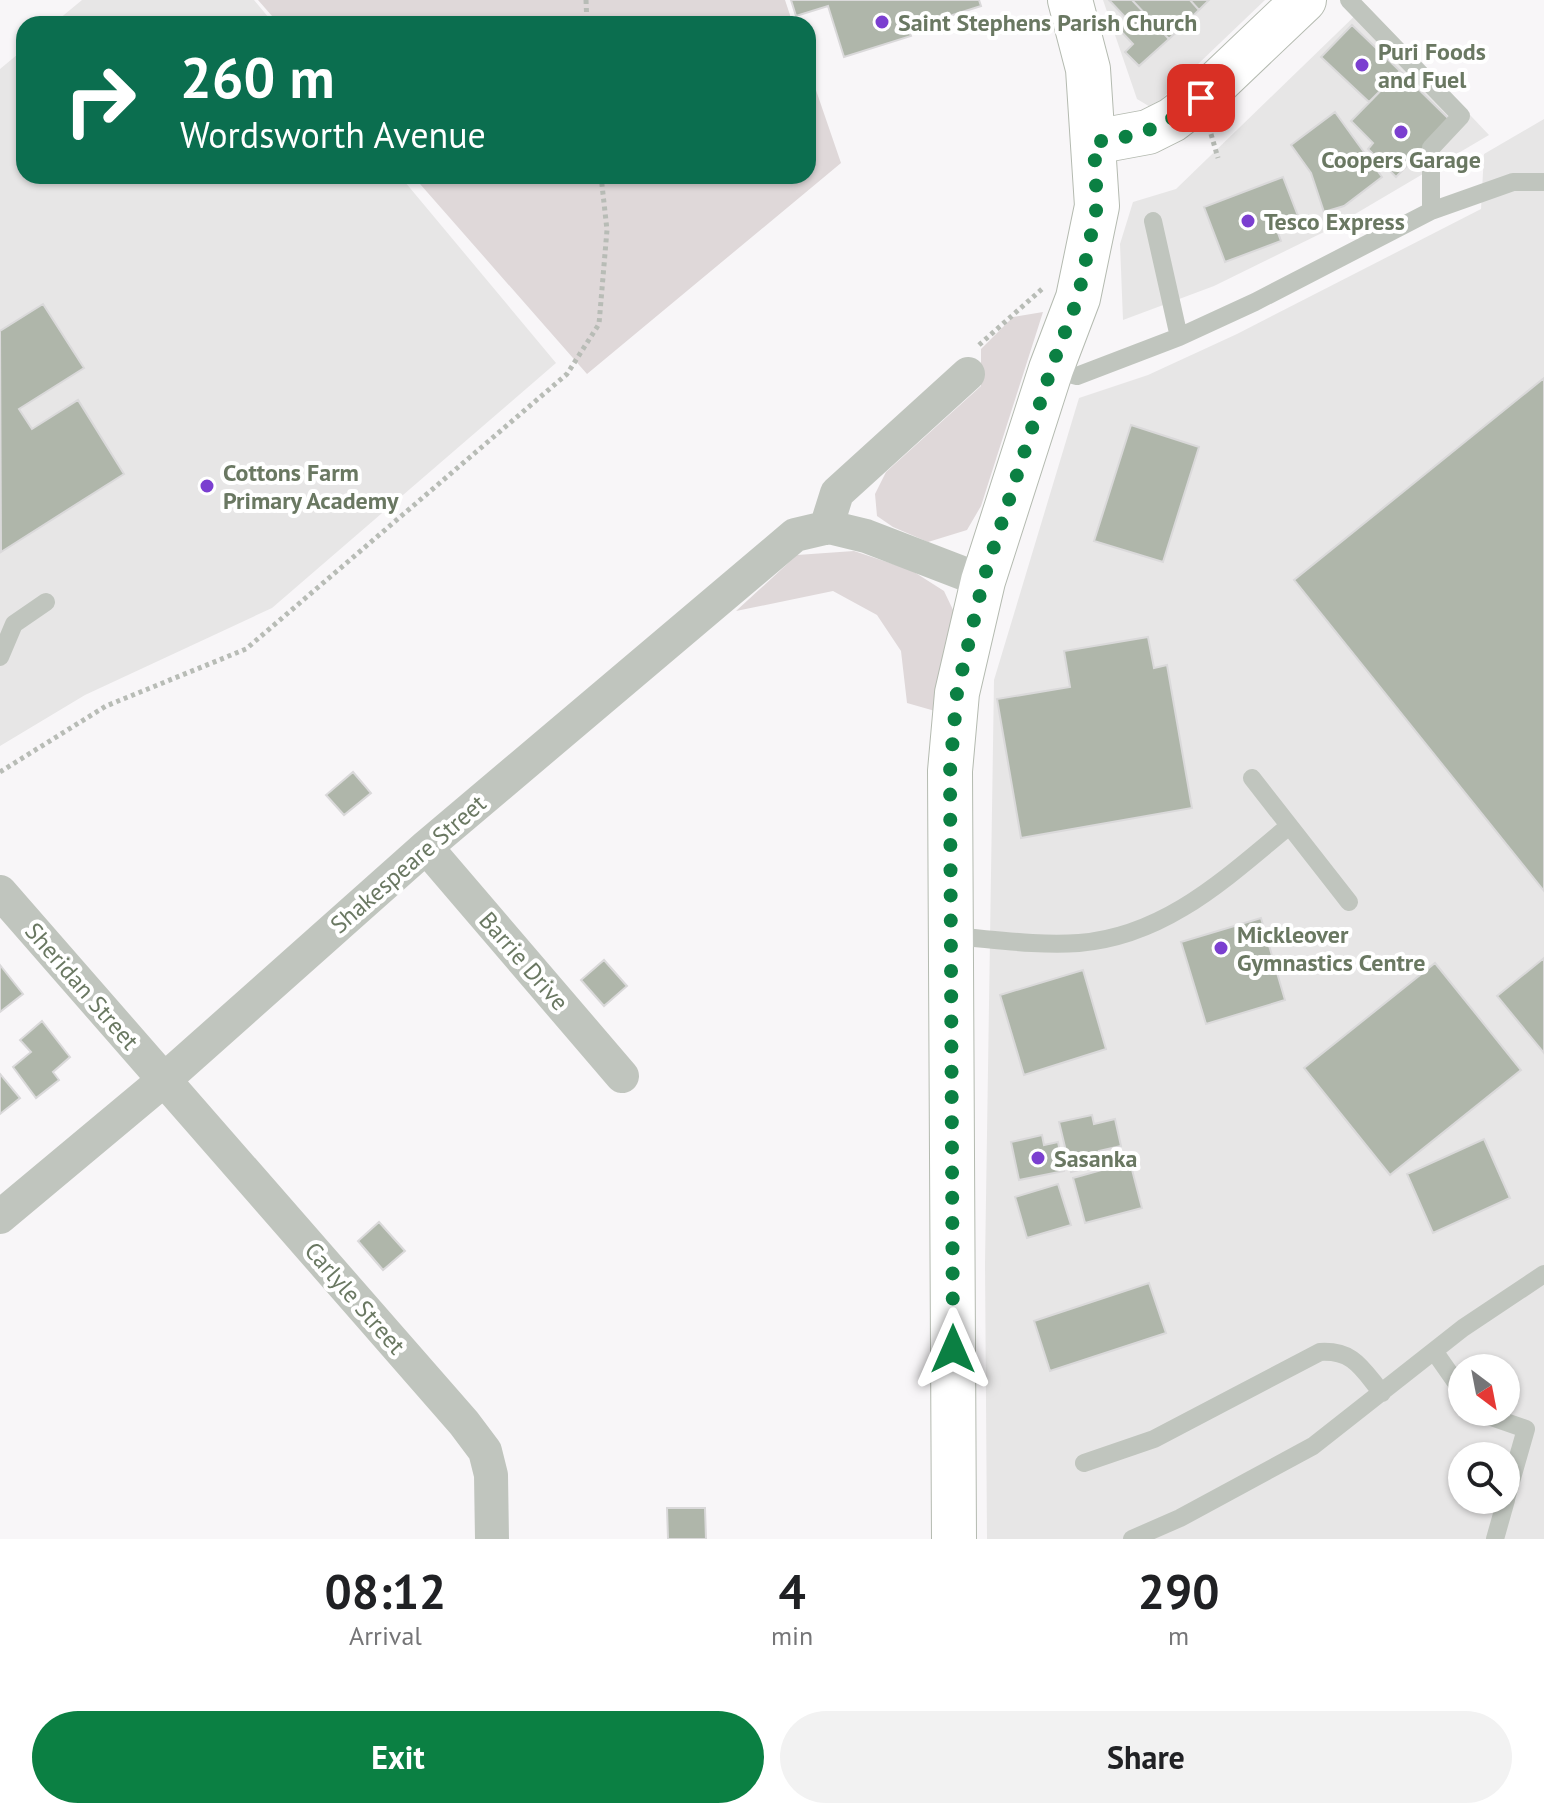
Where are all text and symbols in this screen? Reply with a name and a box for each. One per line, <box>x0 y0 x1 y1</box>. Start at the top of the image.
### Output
place label: Saint Stephens Parish Church <box>898 7 1197 38</box>
marker: Saint Stephens Parish Church <box>873 13 891 31</box>
place label: Puri Foods and Fuel <box>1378 36 1486 95</box>
text: 260 m <box>180 41 335 113</box>
icon: right <box>48 48 152 152</box>
marker: Puri Foods and Fuel <box>1353 56 1371 74</box>
pin <box>1167 64 1235 132</box>
icon: arrive <box>1179 76 1223 120</box>
text: Wordsworth Avenue <box>180 111 486 158</box>
marker: Coopers Garage <box>1392 123 1410 141</box>
place label: Coopers Garage <box>1321 144 1481 175</box>
place label: Tesco Express <box>1264 206 1405 237</box>
marker: Tesco Express <box>1239 212 1257 230</box>
place label: Cottons Farm Primary Academy <box>223 457 399 516</box>
marker: Cottons Farm Primary Academy <box>198 477 216 495</box>
street label: Shakespeare Street <box>324 788 492 940</box>
street label: Barrie Drive <box>473 905 575 1017</box>
street label: Sheridan Street <box>18 916 146 1056</box>
place label: Mickleover Gymnastics Centre <box>1237 919 1425 978</box>
marker: Mickleover Gymnastics Centre <box>1212 939 1230 957</box>
place label: Sasanka <box>1054 1143 1137 1174</box>
marker: Sasanka <box>1029 1149 1047 1167</box>
street label: Carlyle Street <box>298 1236 412 1360</box>
position arrow <box>911 1307 995 1391</box>
north arrow <box>1448 1354 1520 1426</box>
map controls <box>1448 1354 1520 1514</box>
button: search <box>1448 1442 1520 1514</box>
text: 08:12 <box>325 1560 446 1622</box>
text: 4 <box>778 1560 806 1622</box>
text: 290 <box>1138 1560 1219 1622</box>
text: Arrival <box>349 1619 422 1652</box>
text: min <box>771 1619 813 1652</box>
text: m <box>1168 1619 1189 1652</box>
button: Exit <box>32 1711 764 1803</box>
button: Share <box>780 1711 1512 1803</box>

